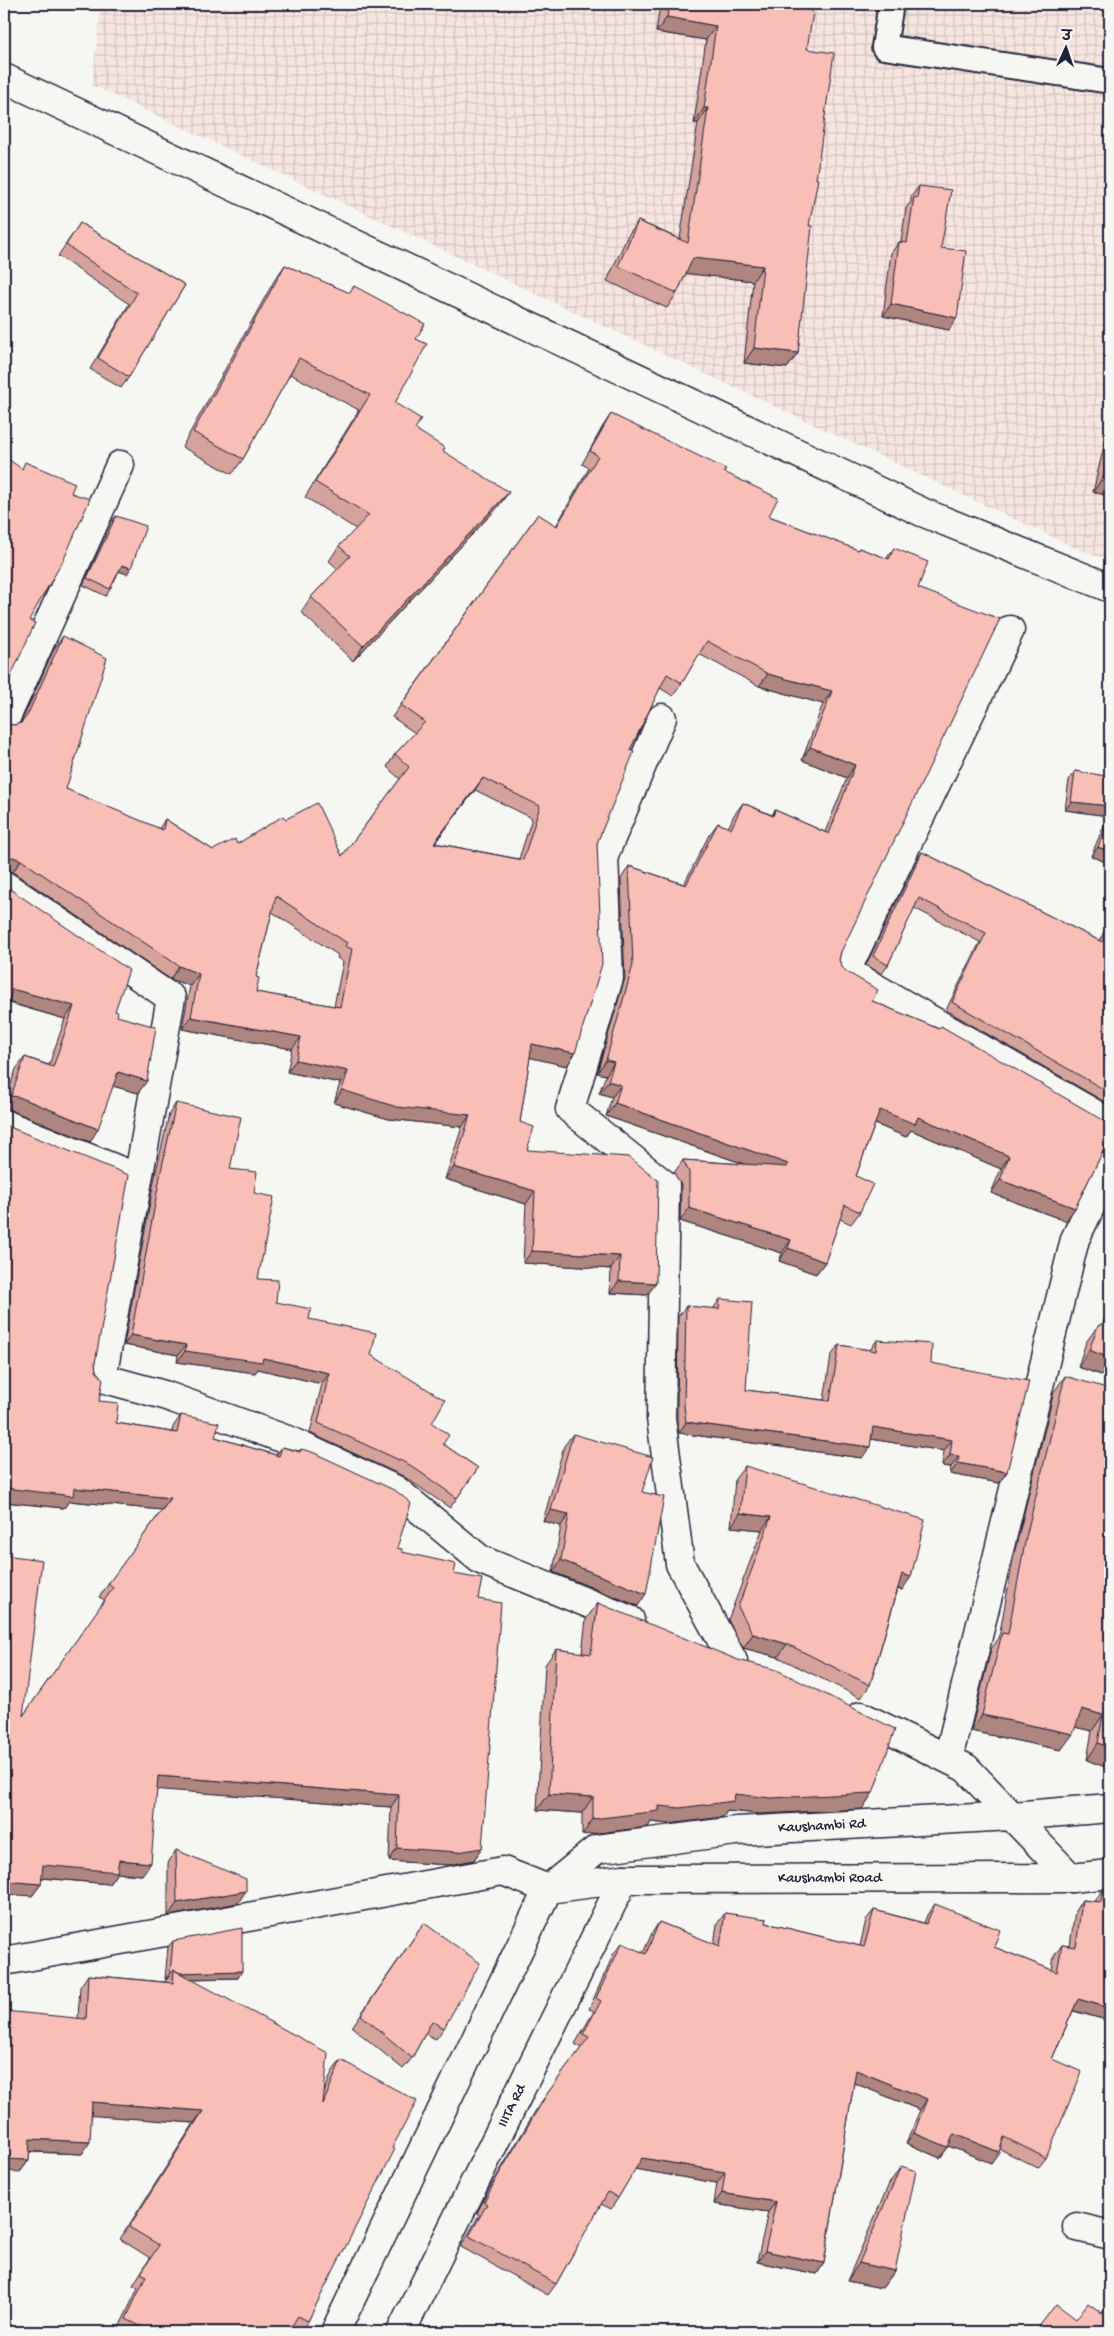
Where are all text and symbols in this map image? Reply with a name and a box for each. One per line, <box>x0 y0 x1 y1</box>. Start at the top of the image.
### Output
north arrow <box>1042 22 1092 72</box>
text: उ <box>1059 29 1073 46</box>
street label: Kaushambi Rd <box>778 1815 867 1838</box>
street label: Kaushambi Road <box>778 1869 883 1888</box>
street label: IIITA Rd <box>494 2080 531 2130</box>

